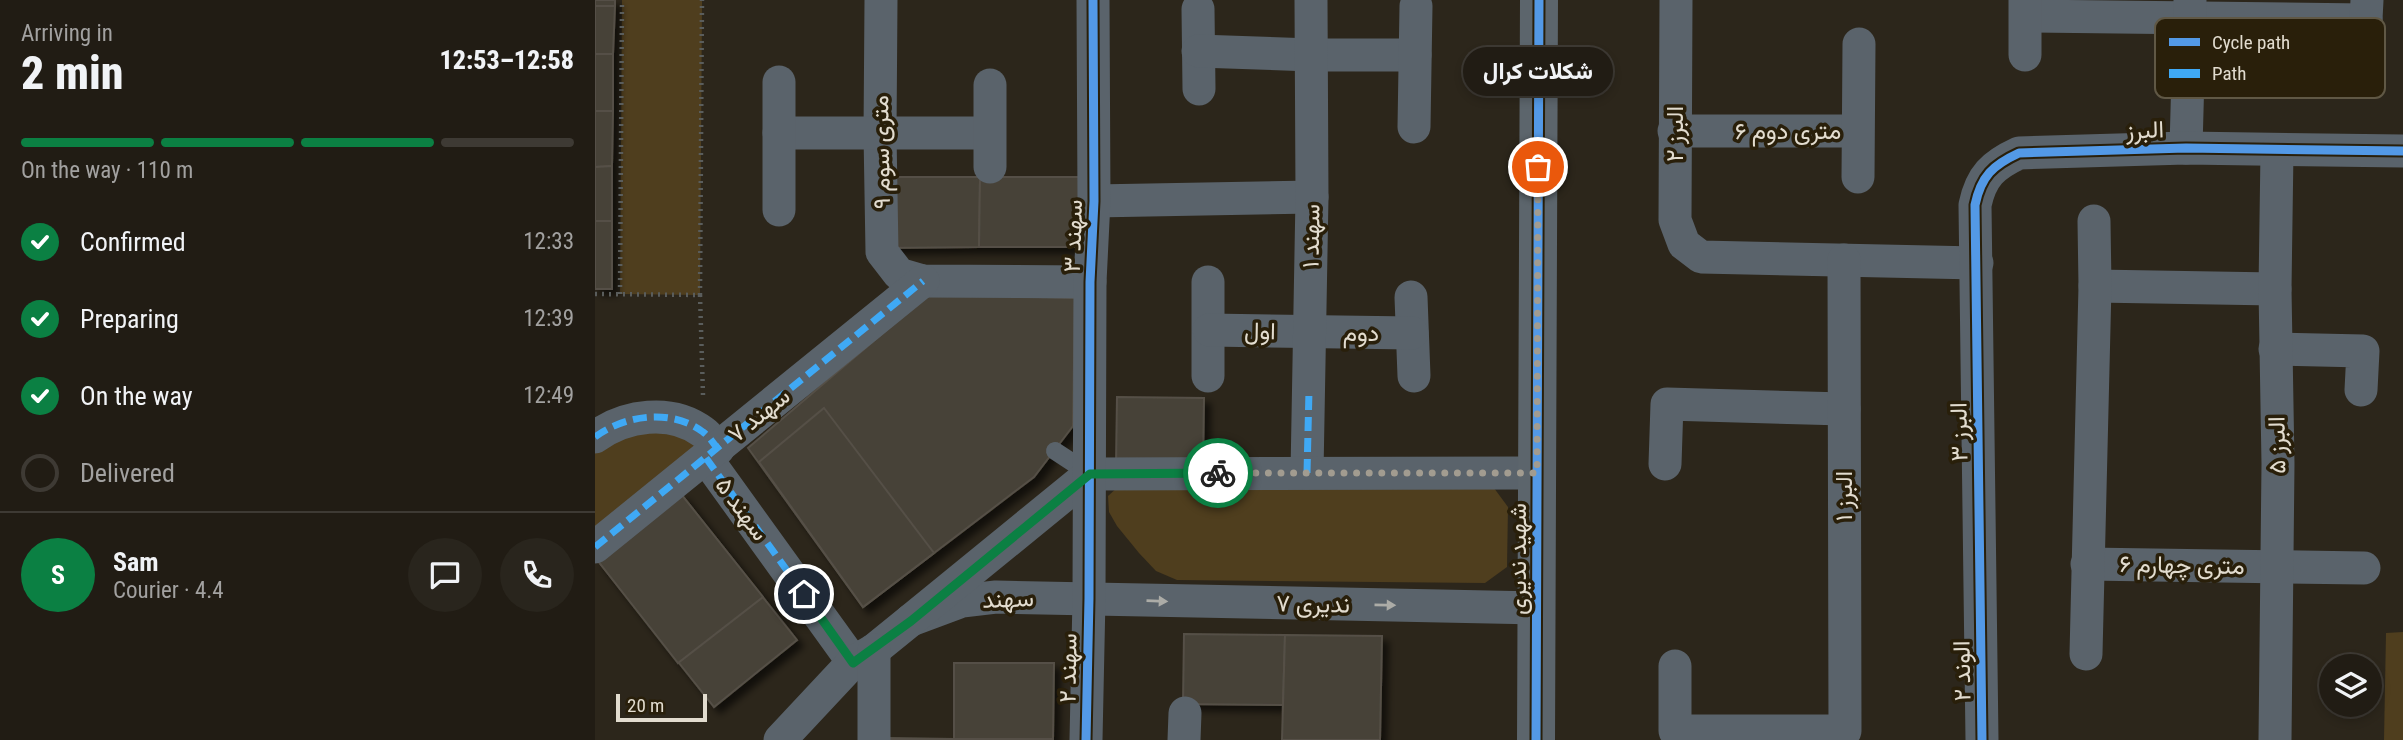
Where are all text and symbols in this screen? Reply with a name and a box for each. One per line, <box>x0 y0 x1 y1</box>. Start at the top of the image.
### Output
legend <box>2155 18 2385 98</box>
text: Arriving in <box>21 20 113 47</box>
text: Cycle path <box>2212 31 2290 54</box>
text: 12:53–12:58 <box>440 45 574 75</box>
text: 2 min <box>21 46 124 100</box>
callout: شکلات کرال <box>1463 48 1613 97</box>
text: شکلات کرال <box>1483 58 1593 85</box>
text: Path <box>2212 62 2246 85</box>
street label: ۹ متری سوم <box>866 95 898 209</box>
street label: البرز ۲ <box>1661 106 1690 162</box>
street label: البرز <box>2125 115 2164 146</box>
street label: ۶ متری دوم <box>1735 117 1841 147</box>
pin <box>1508 137 1568 197</box>
icon: bag <box>1519 148 1557 186</box>
text: On the way · 110 m <box>21 157 193 184</box>
street label: سهند ۳ <box>1058 199 1089 273</box>
street label: سهند ۱ <box>1296 204 1327 268</box>
icon: check <box>21 223 59 261</box>
text: Confirmed <box>80 227 186 257</box>
text: 12:33 <box>523 228 574 255</box>
icon: check <box>21 300 59 338</box>
text: Preparing <box>80 304 179 334</box>
text: 12:39 <box>523 305 574 332</box>
street label: اول <box>1244 317 1276 346</box>
street label: دوم <box>1343 319 1379 349</box>
icon: check <box>21 377 59 415</box>
text: On the way <box>80 381 193 411</box>
text: 12:49 <box>523 382 574 409</box>
street label: سهند ۷ <box>722 382 796 449</box>
street label: البرز ۳ <box>1944 402 1975 462</box>
street label: البرز ۵ <box>2262 416 2293 474</box>
courier <box>1183 438 1253 508</box>
icon: bike <box>1199 454 1237 492</box>
text: Delivered <box>80 458 175 488</box>
street label: البرز ۱ <box>1830 471 1859 521</box>
street label: سهند ۵ <box>709 472 774 547</box>
street label: شهید ندیری <box>1504 503 1533 615</box>
button: chat <box>408 538 482 612</box>
button: phone <box>500 538 574 612</box>
text: Sam <box>113 547 159 577</box>
street label: ۶ متری چهارم <box>2119 550 2245 582</box>
text: S <box>51 560 65 590</box>
pin <box>774 564 834 624</box>
icon: home <box>785 575 823 613</box>
text: Courier · 4.4 <box>113 577 224 604</box>
street label: سهند <box>982 584 1034 615</box>
street label: ندیری ۷ <box>1276 589 1350 620</box>
one-way arrow <box>1147 595 1169 606</box>
one-way arrow <box>1374 600 1396 611</box>
street label: سهند ۲ <box>1053 633 1084 703</box>
street label: الوند ۲ <box>1947 640 1978 702</box>
map controls <box>2319 654 2382 717</box>
button: layers <box>2319 654 2382 717</box>
scale bar <box>616 691 707 723</box>
text: 20 m <box>627 694 664 717</box>

